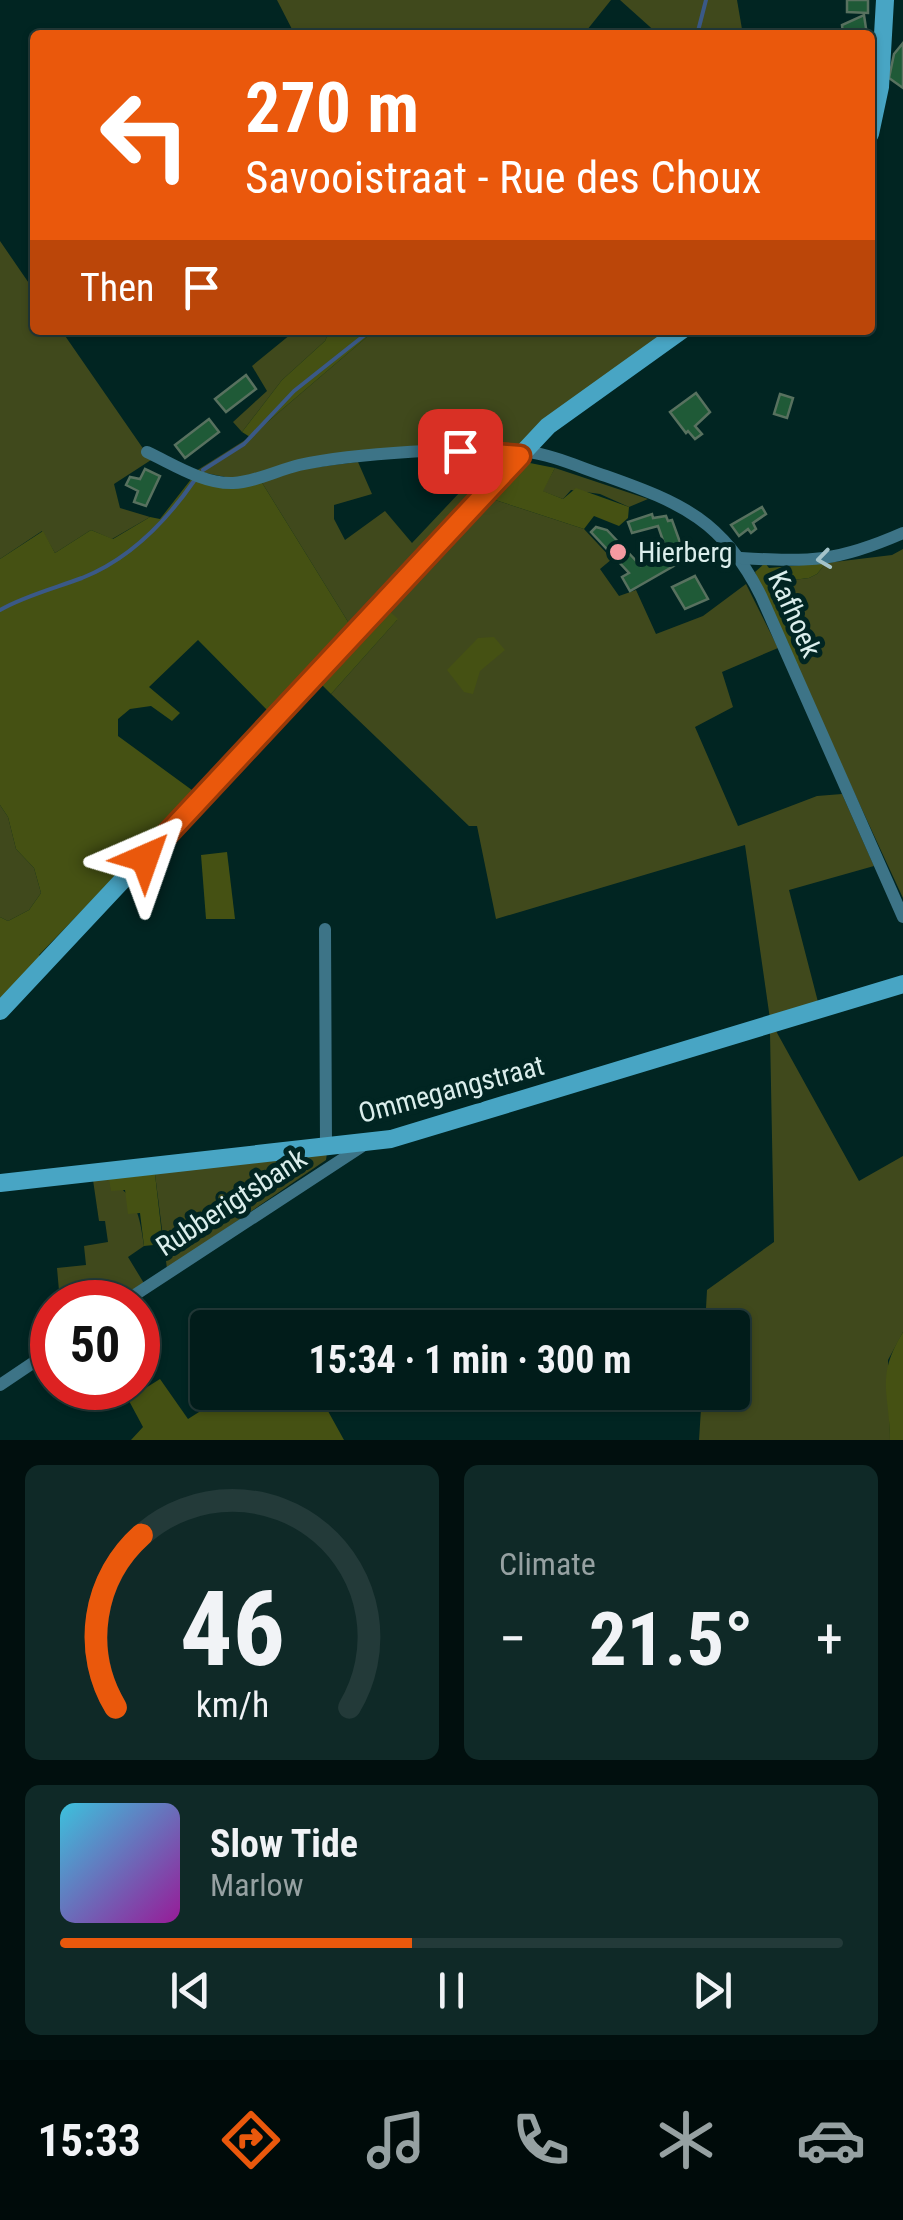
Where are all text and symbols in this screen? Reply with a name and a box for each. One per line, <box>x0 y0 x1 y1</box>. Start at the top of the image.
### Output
text: 270 m <box>245 67 419 149</box>
icon: left <box>80 70 210 200</box>
text: Savooistraat - Rue des Choux <box>245 151 762 204</box>
icon: arrive <box>174 260 229 315</box>
text: Then <box>80 266 154 310</box>
pin <box>418 409 503 494</box>
icon: arrive <box>433 424 488 479</box>
place label: Hierberg <box>638 536 732 569</box>
marker: Hierberg <box>607 541 629 563</box>
one-way arrow <box>816 547 832 568</box>
street label: Kafhoek <box>761 566 828 663</box>
position arrow <box>93 806 197 910</box>
street label: Ommegangstraat <box>355 1049 548 1130</box>
street label: Rubberigtsbank <box>150 1141 313 1263</box>
speed limit sign: 50 <box>30 1280 160 1410</box>
text: 15:34 · 1 min · 300 m <box>309 1338 631 1382</box>
text: Climate <box>499 1545 596 1583</box>
text: 46 <box>179 1569 285 1690</box>
text: 21.5° <box>589 1595 753 1683</box>
text: − <box>499 1607 527 1671</box>
text: + <box>816 1607 843 1671</box>
text: km/h <box>195 1684 269 1726</box>
text: Slow Tide <box>210 1822 358 1866</box>
text: Marlow <box>210 1866 303 1904</box>
icon: previous <box>163 1963 218 2018</box>
icon: pause <box>424 1963 479 2018</box>
icon: next <box>685 1963 740 2018</box>
icon: directions <box>216 2105 286 2175</box>
icon: music <box>361 2105 431 2175</box>
icon: phone <box>506 2105 576 2175</box>
icon: climate <box>651 2105 721 2175</box>
icon: car <box>796 2105 866 2175</box>
text: 15:33 <box>37 2114 141 2167</box>

